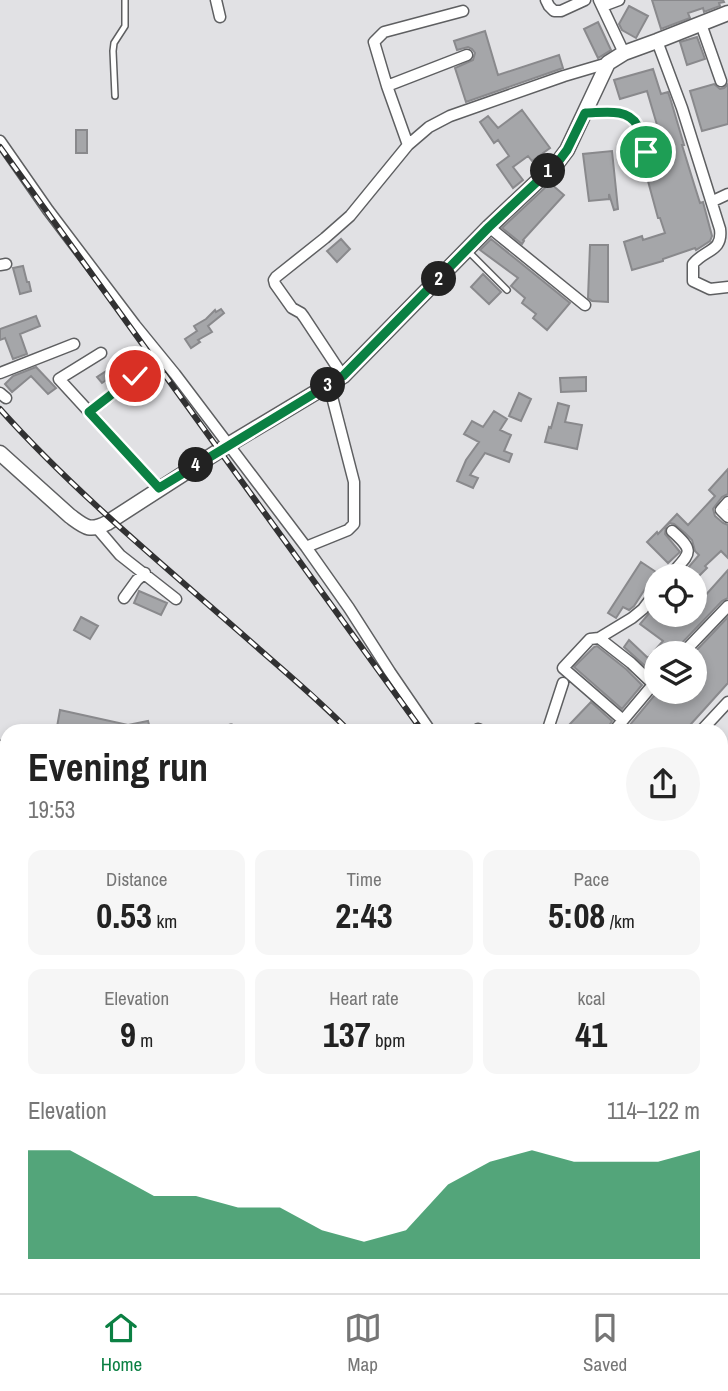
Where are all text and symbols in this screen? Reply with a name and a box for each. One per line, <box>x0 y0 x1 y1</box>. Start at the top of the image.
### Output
pin <box>616 122 676 182</box>
icon: arrive <box>627 133 665 171</box>
pin: 1 <box>530 154 566 188</box>
text: 1 <box>543 157 552 183</box>
pin: 2 <box>422 262 457 296</box>
text: 2 <box>434 265 443 291</box>
pin <box>105 346 165 406</box>
icon: check <box>116 357 154 395</box>
pin: 3 <box>310 368 346 402</box>
text: 3 <box>323 371 332 397</box>
pin: 4 <box>178 448 214 482</box>
text: 4 <box>191 451 200 477</box>
map controls <box>644 564 707 704</box>
button: locate <box>644 564 707 627</box>
button: layers <box>644 641 707 704</box>
text: Evening run <box>28 742 208 793</box>
button: share <box>626 747 700 821</box>
text: 19:53 <box>28 794 75 825</box>
text: Distance <box>106 866 167 892</box>
text: Time <box>346 866 382 892</box>
text: Pace <box>574 866 609 892</box>
text: 0.53 <box>96 892 152 939</box>
text: 2:43 <box>335 892 393 939</box>
text: 5:08 <box>548 892 605 939</box>
text: km <box>152 908 177 934</box>
text: /km <box>605 908 635 934</box>
text: Elevation <box>104 985 169 1011</box>
text: Heart rate <box>329 985 399 1011</box>
text: kcal <box>577 985 605 1011</box>
text: 9 <box>120 1011 136 1058</box>
text: 137 <box>323 1011 371 1058</box>
text: 41 <box>575 1011 607 1058</box>
text: m <box>136 1027 153 1053</box>
text: bpm <box>371 1027 405 1053</box>
text: Elevation <box>28 1095 107 1126</box>
text: 114–122 m <box>607 1095 700 1126</box>
tab: Home <box>101 1309 142 1377</box>
tab: Map <box>344 1309 382 1377</box>
tab: Saved <box>583 1309 627 1377</box>

